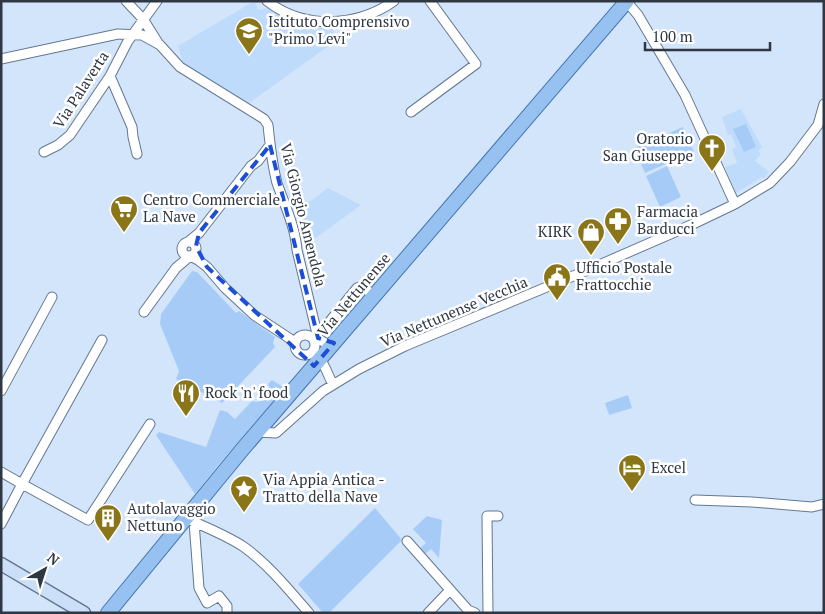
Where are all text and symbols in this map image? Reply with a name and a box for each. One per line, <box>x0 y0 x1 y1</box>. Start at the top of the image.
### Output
place label: Istituto Comprensivo "Primo Levi" <box>268 11 409 48</box>
school or university icon: Istituto Comprensivo "Primo Levi" <box>234 16 264 55</box>
scale bar <box>645 20 770 52</box>
text: 100 m <box>652 26 693 46</box>
street label: Via Palaverta <box>48 47 113 132</box>
place label: Oratorio San Giuseppe <box>603 128 693 165</box>
church icon: Oratorio San Giuseppe <box>697 133 727 172</box>
street label: Via Giorgio Amendola <box>276 141 332 289</box>
place label: Centro Commerciale La Nave <box>143 189 280 226</box>
supermarket icon: Centro Commerciale La Nave <box>109 194 139 233</box>
place label: Farmacia Barducci <box>637 201 699 238</box>
pharmacy icon: Farmacia Barducci <box>603 206 633 245</box>
shop icon: KIRK <box>576 217 606 256</box>
place label: KIRK <box>538 221 572 241</box>
street label: Via Nettunense <box>312 248 394 340</box>
place label: Ufficio Postale Frattocchie <box>576 257 672 294</box>
public building icon: Ufficio Postale Frattocchie <box>542 262 572 301</box>
street label: Via Nettunense Vecchia <box>377 271 531 351</box>
restaurant icon: Rock 'n' food <box>171 378 201 417</box>
place label: Rock 'n' food <box>205 382 288 402</box>
hotel icon: Excel <box>617 453 647 492</box>
place label: Excel <box>651 457 686 477</box>
place label: Via Appia Antica - Tratto della Nave <box>263 469 385 506</box>
place icon: Via Appia Antica - Tratto della Nave <box>229 474 259 513</box>
place label: Autolavaggio Nettuno <box>127 498 216 535</box>
building icon: Autolavaggio Nettuno <box>93 503 123 542</box>
north arrow <box>20 544 70 594</box>
text: N <box>43 548 64 569</box>

